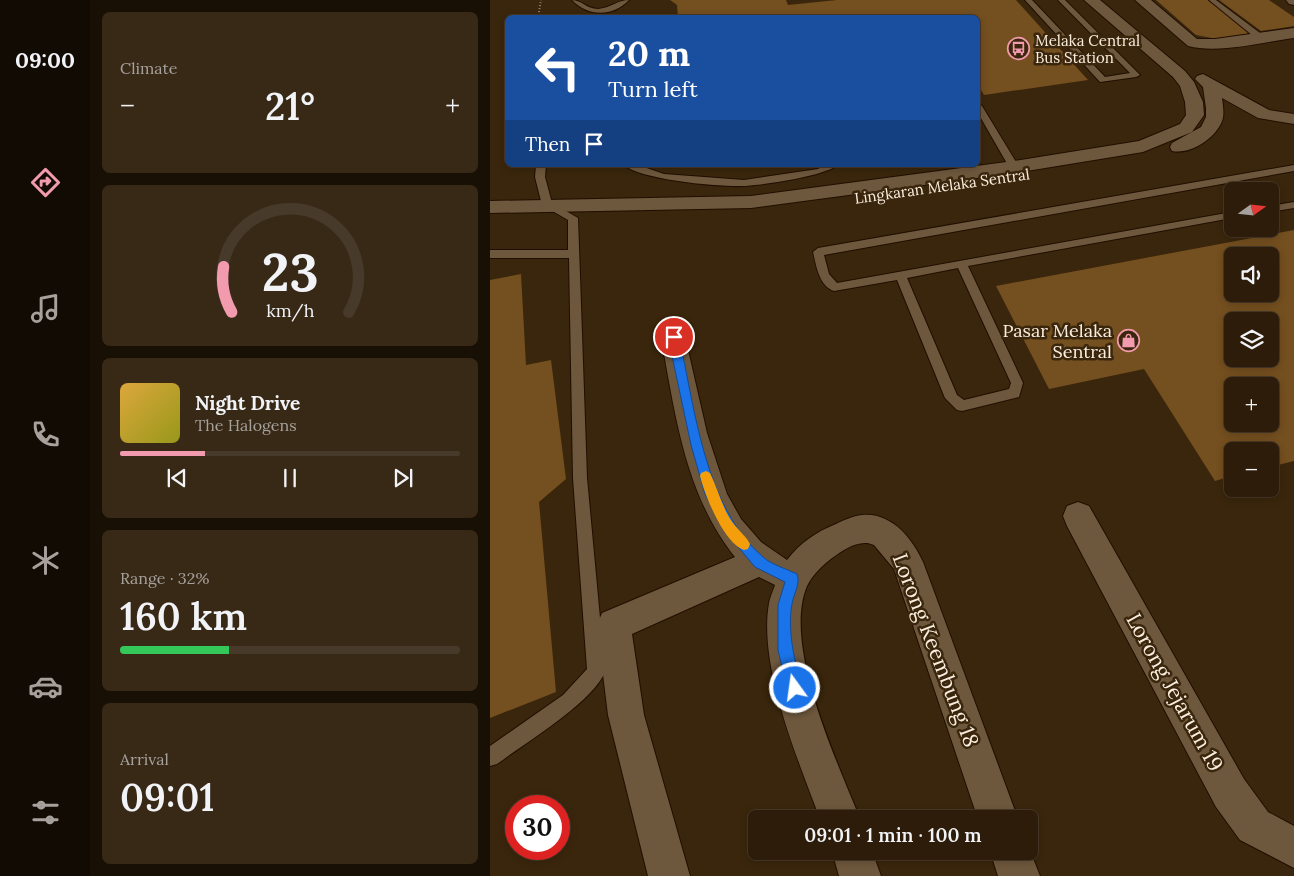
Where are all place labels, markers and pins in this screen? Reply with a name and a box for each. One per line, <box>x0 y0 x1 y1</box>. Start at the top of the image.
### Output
place label: Melaka Central Bus Station <box>1035 31 1140 67</box>
bus stop icon: Melaka Central Bus Station <box>1007 37 1031 61</box>
pin <box>653 316 695 358</box>
place label: Pasar Melaka Sentral <box>1002 319 1112 363</box>
shop icon: Pasar Melaka Sentral <box>1116 328 1140 352</box>

